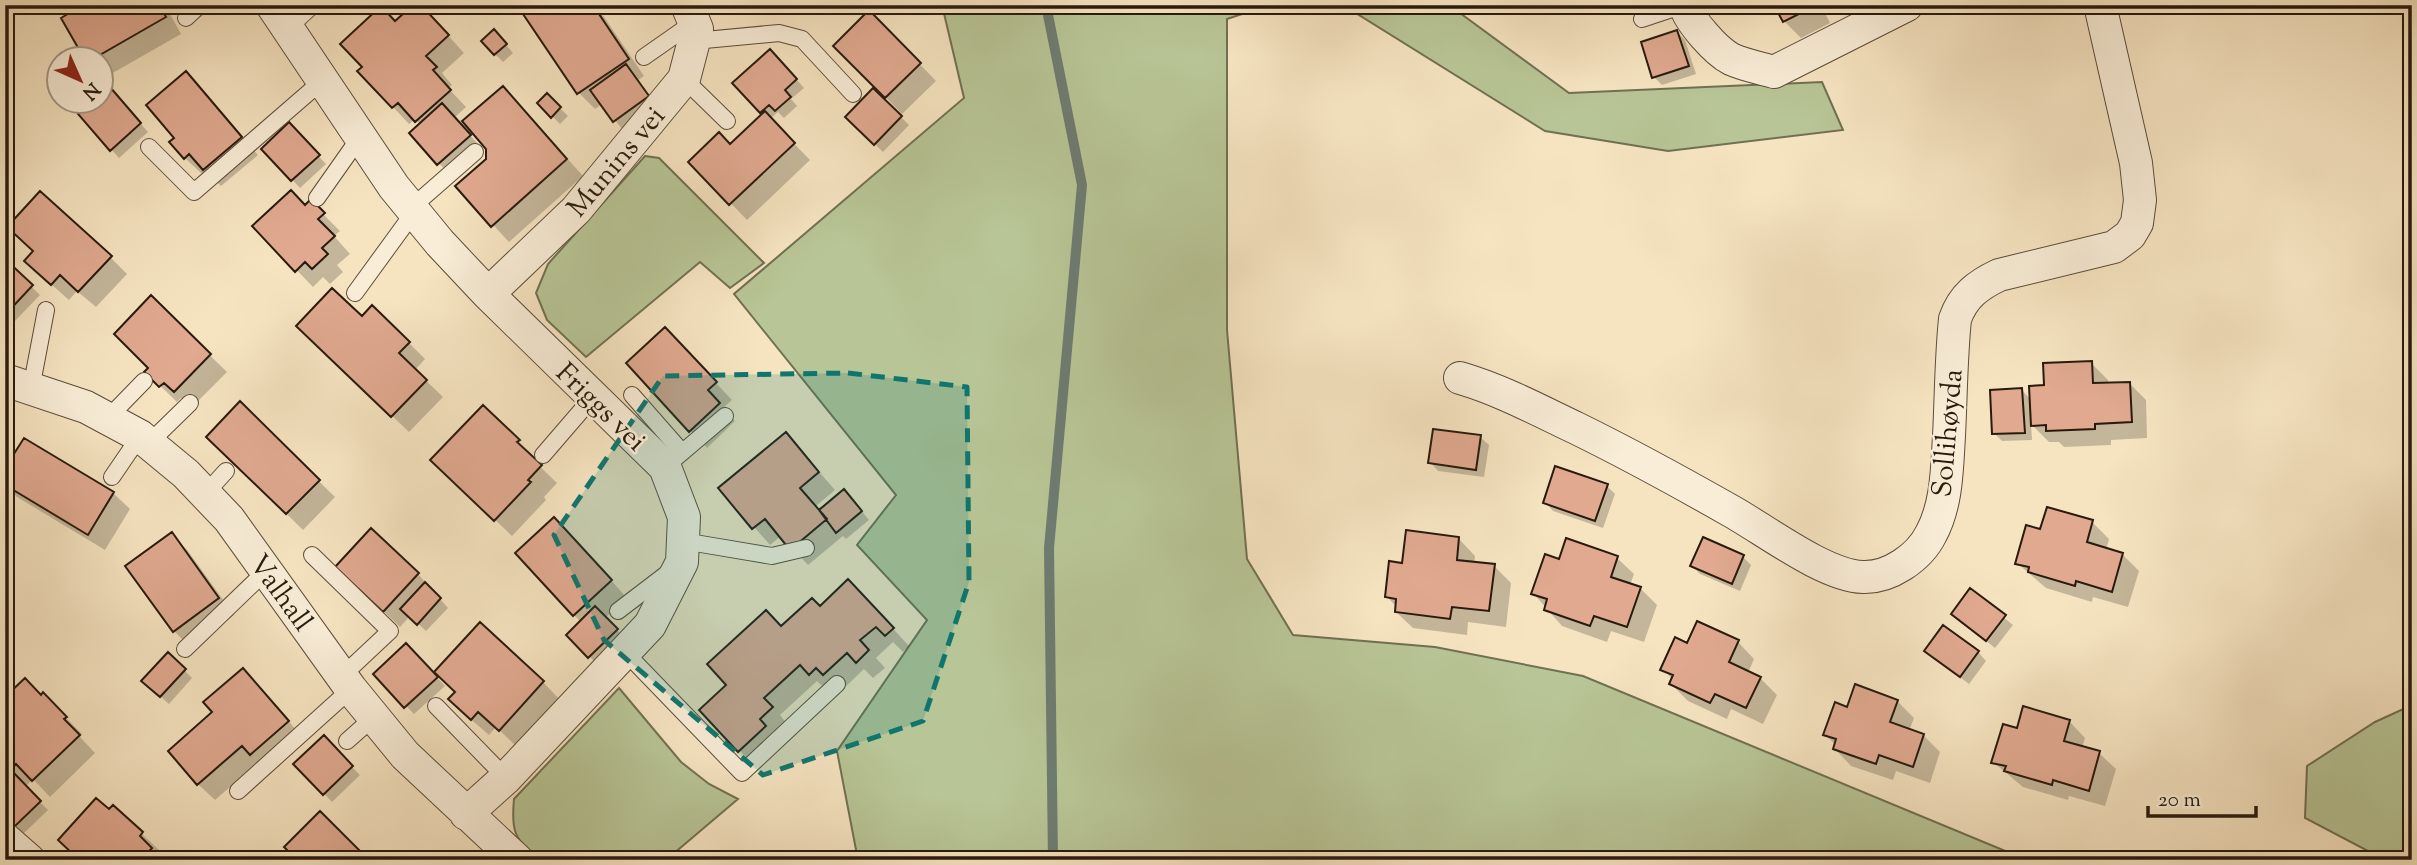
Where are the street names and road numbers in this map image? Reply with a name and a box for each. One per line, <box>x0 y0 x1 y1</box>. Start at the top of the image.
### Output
street label: Munins vei <box>559 99 676 227</box>
street label: Friggs vei <box>546 355 654 462</box>
street label: Sollihøyda <box>1923 368 1975 499</box>
street label: Valhall <box>238 547 321 641</box>

